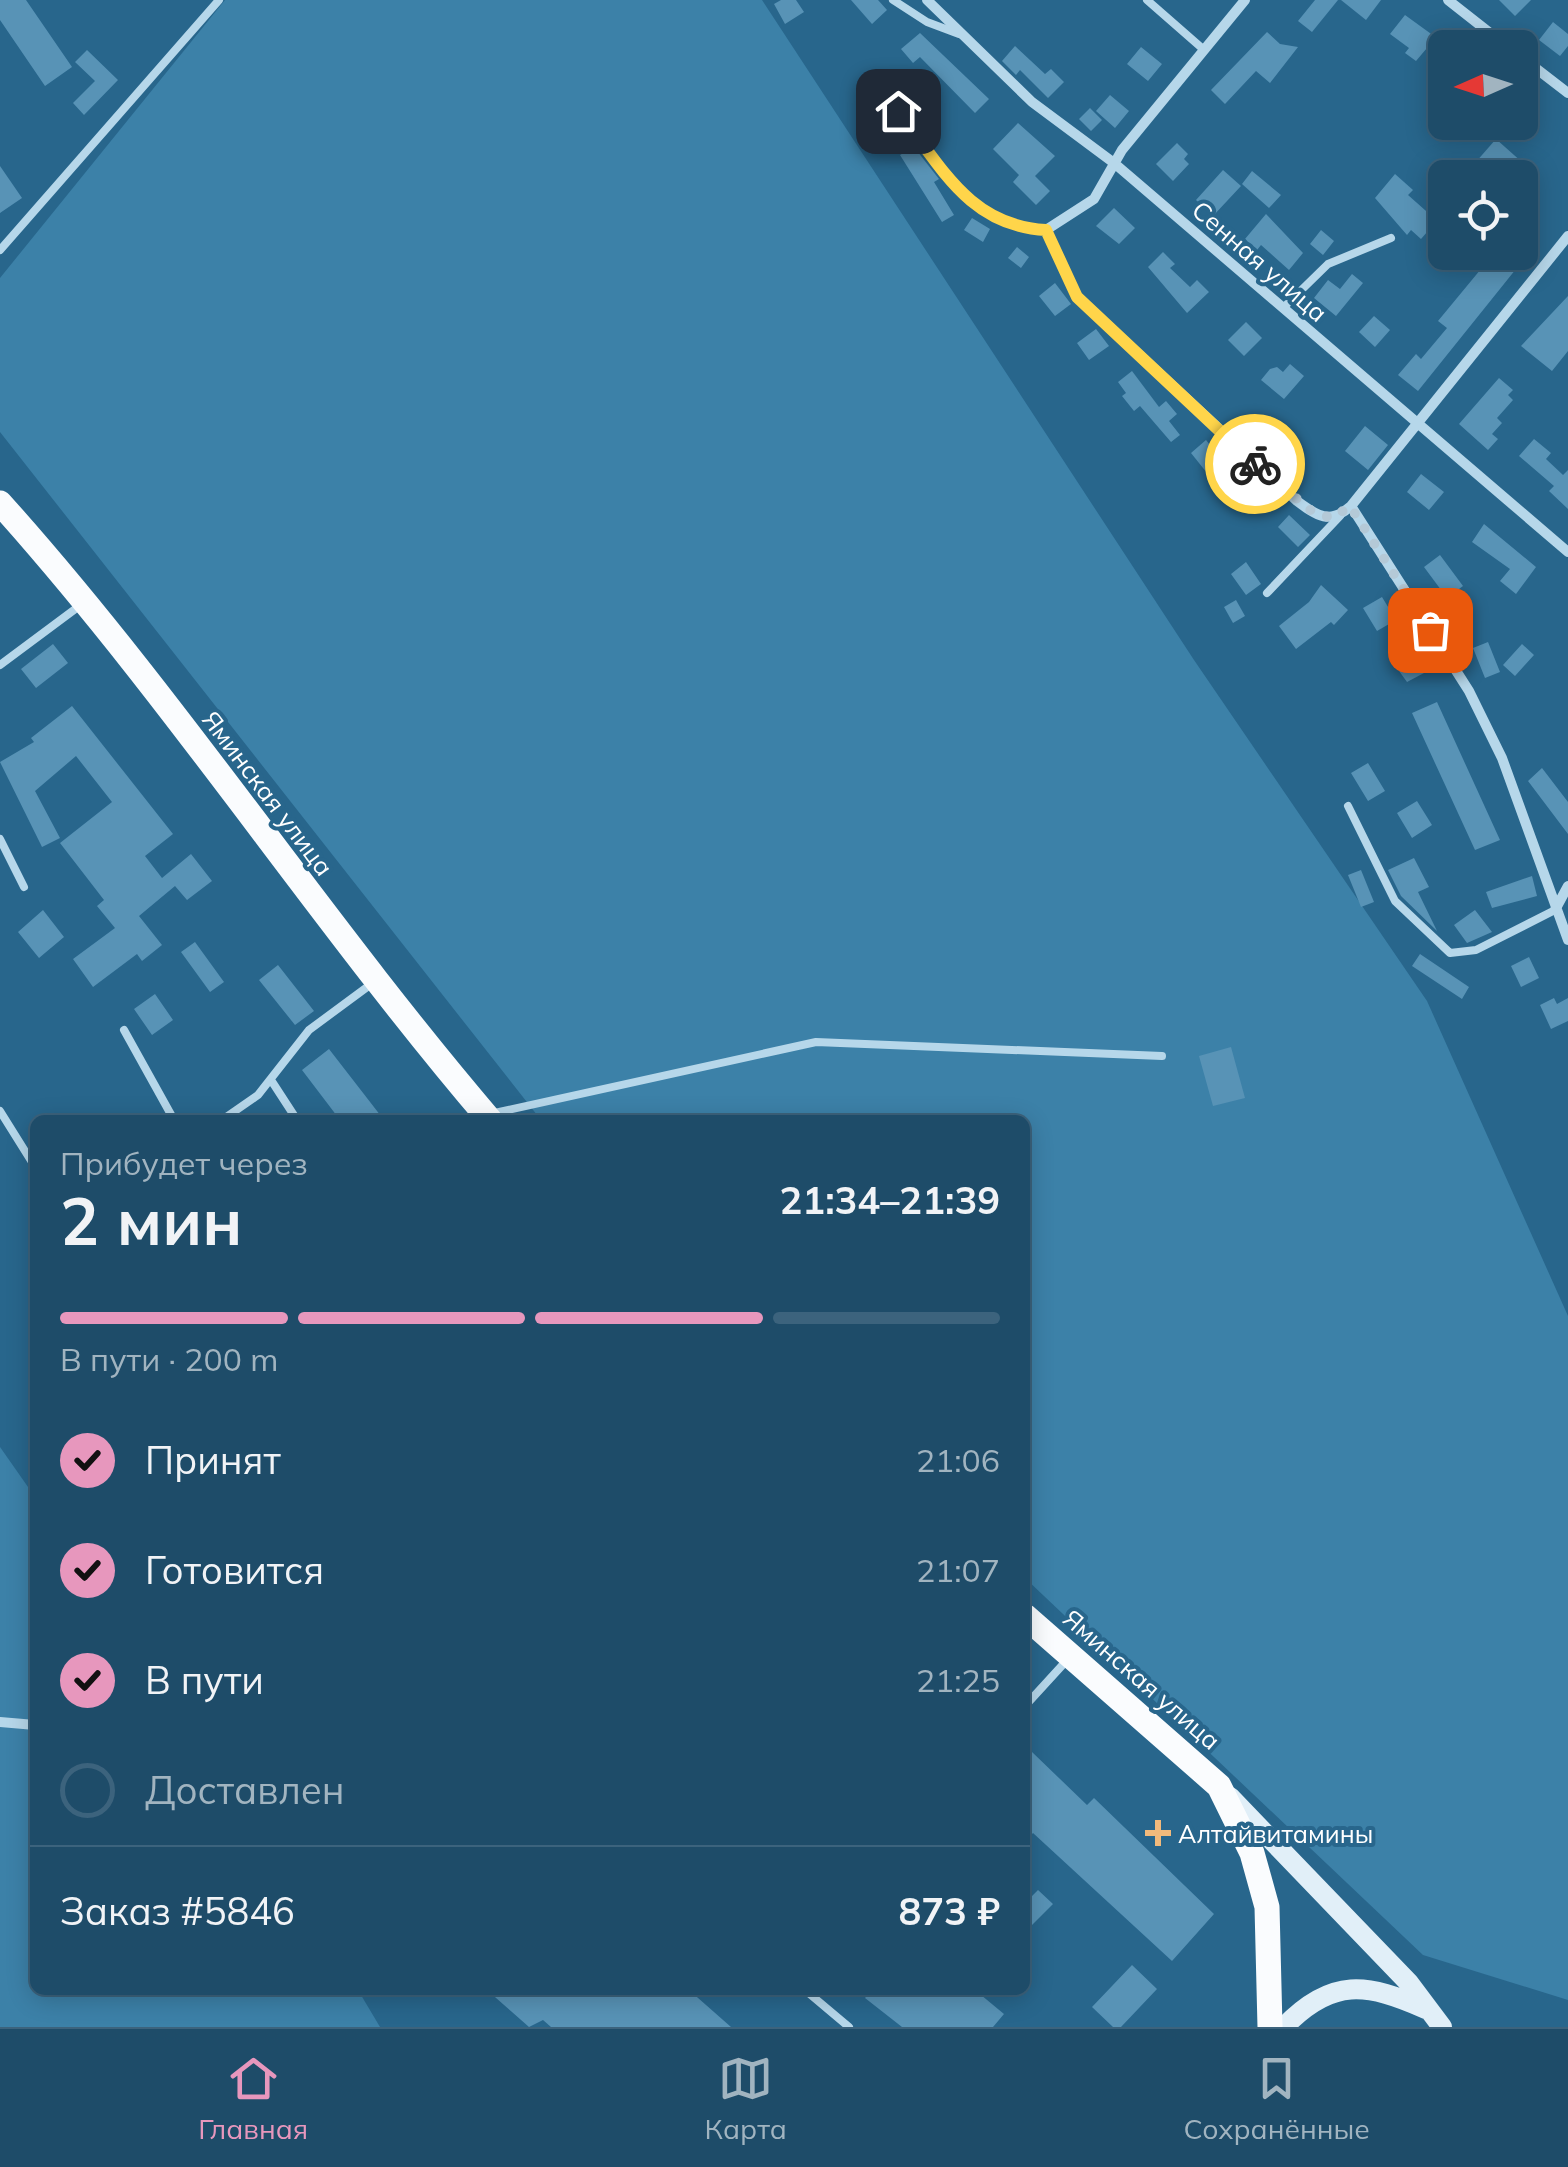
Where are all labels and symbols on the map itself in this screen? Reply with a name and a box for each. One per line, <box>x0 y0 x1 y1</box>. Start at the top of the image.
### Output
north arrow <box>1428 30 1538 140</box>
pin <box>856 69 941 154</box>
street label: Сенная улица <box>1186 194 1334 328</box>
courier <box>1205 414 1305 514</box>
pin <box>1388 588 1473 673</box>
street label: Яминская улица <box>196 704 340 882</box>
street label: Яминская улица <box>1057 1602 1227 1756</box>
place label: Алтайвитамины <box>1178 1818 1373 1849</box>
marker: Алтайвитамины <box>1147 1822 1169 1844</box>

